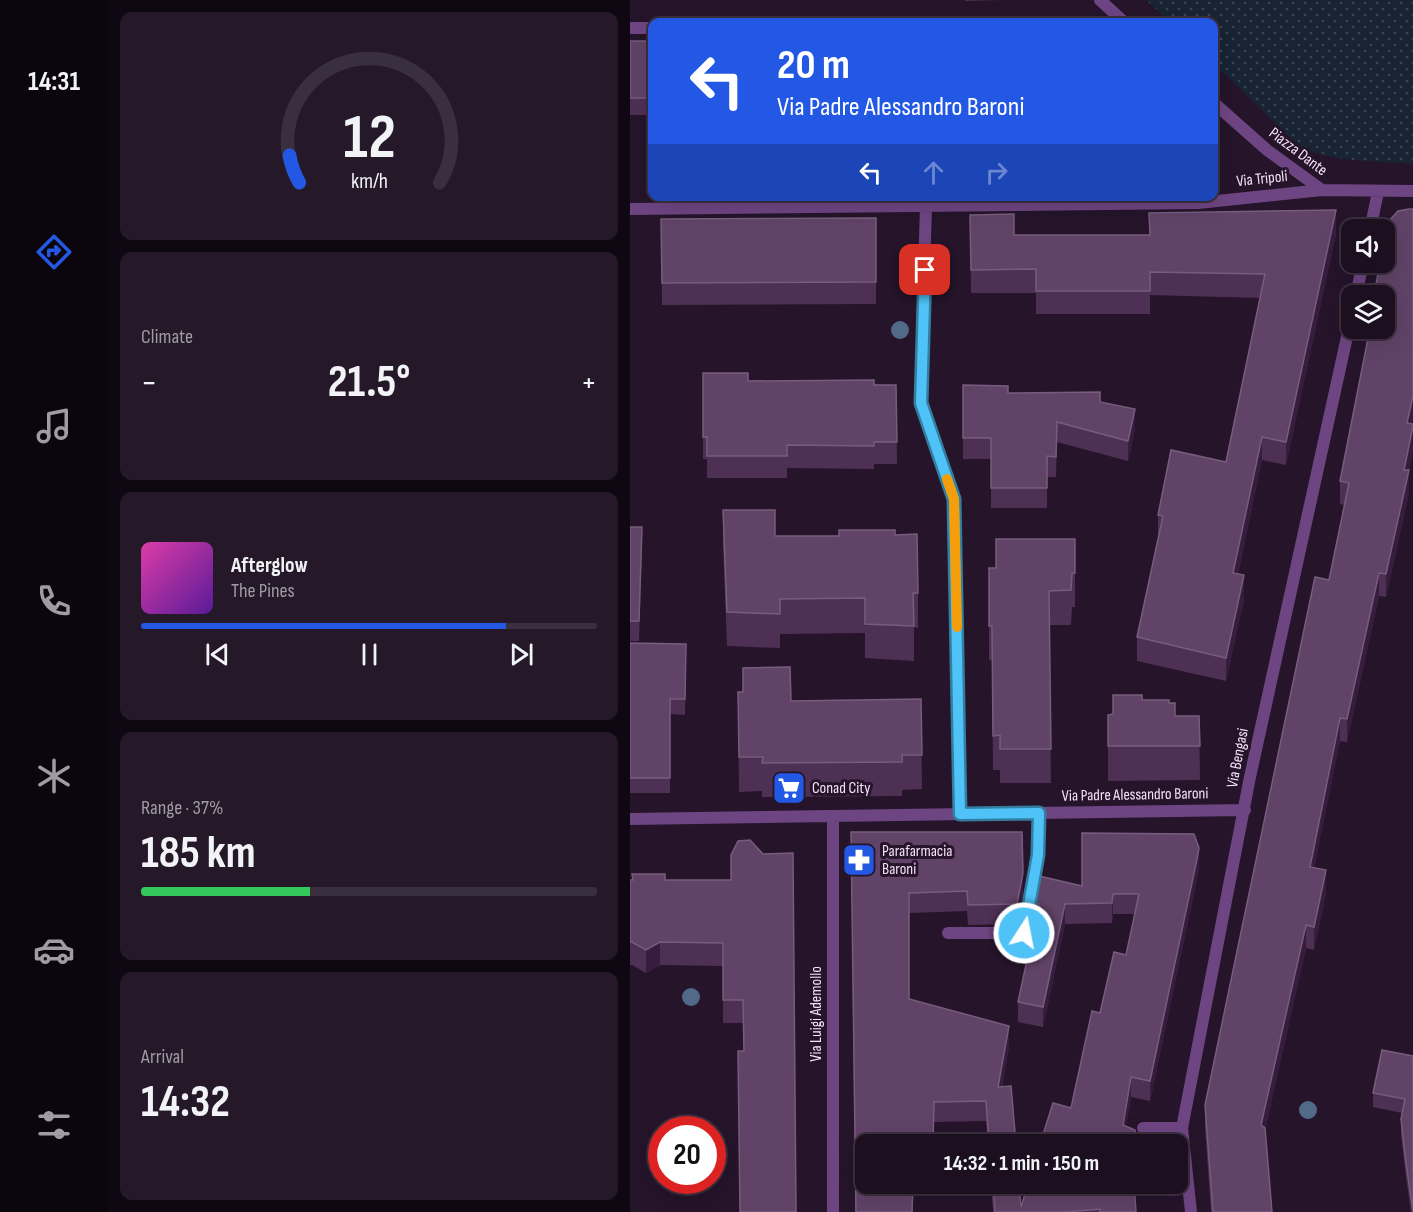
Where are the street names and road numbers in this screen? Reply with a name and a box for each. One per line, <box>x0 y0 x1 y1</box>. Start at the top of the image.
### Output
street label: Piazza Dante <box>1265 124 1331 180</box>
street label: Via Tripoli <box>1235 167 1289 191</box>
street label: Via Bengasi <box>1223 727 1253 789</box>
street label: Via Padre Alessandro Baroni <box>1062 784 1208 806</box>
street label: Via Luigi Ademollo <box>807 966 826 1062</box>

